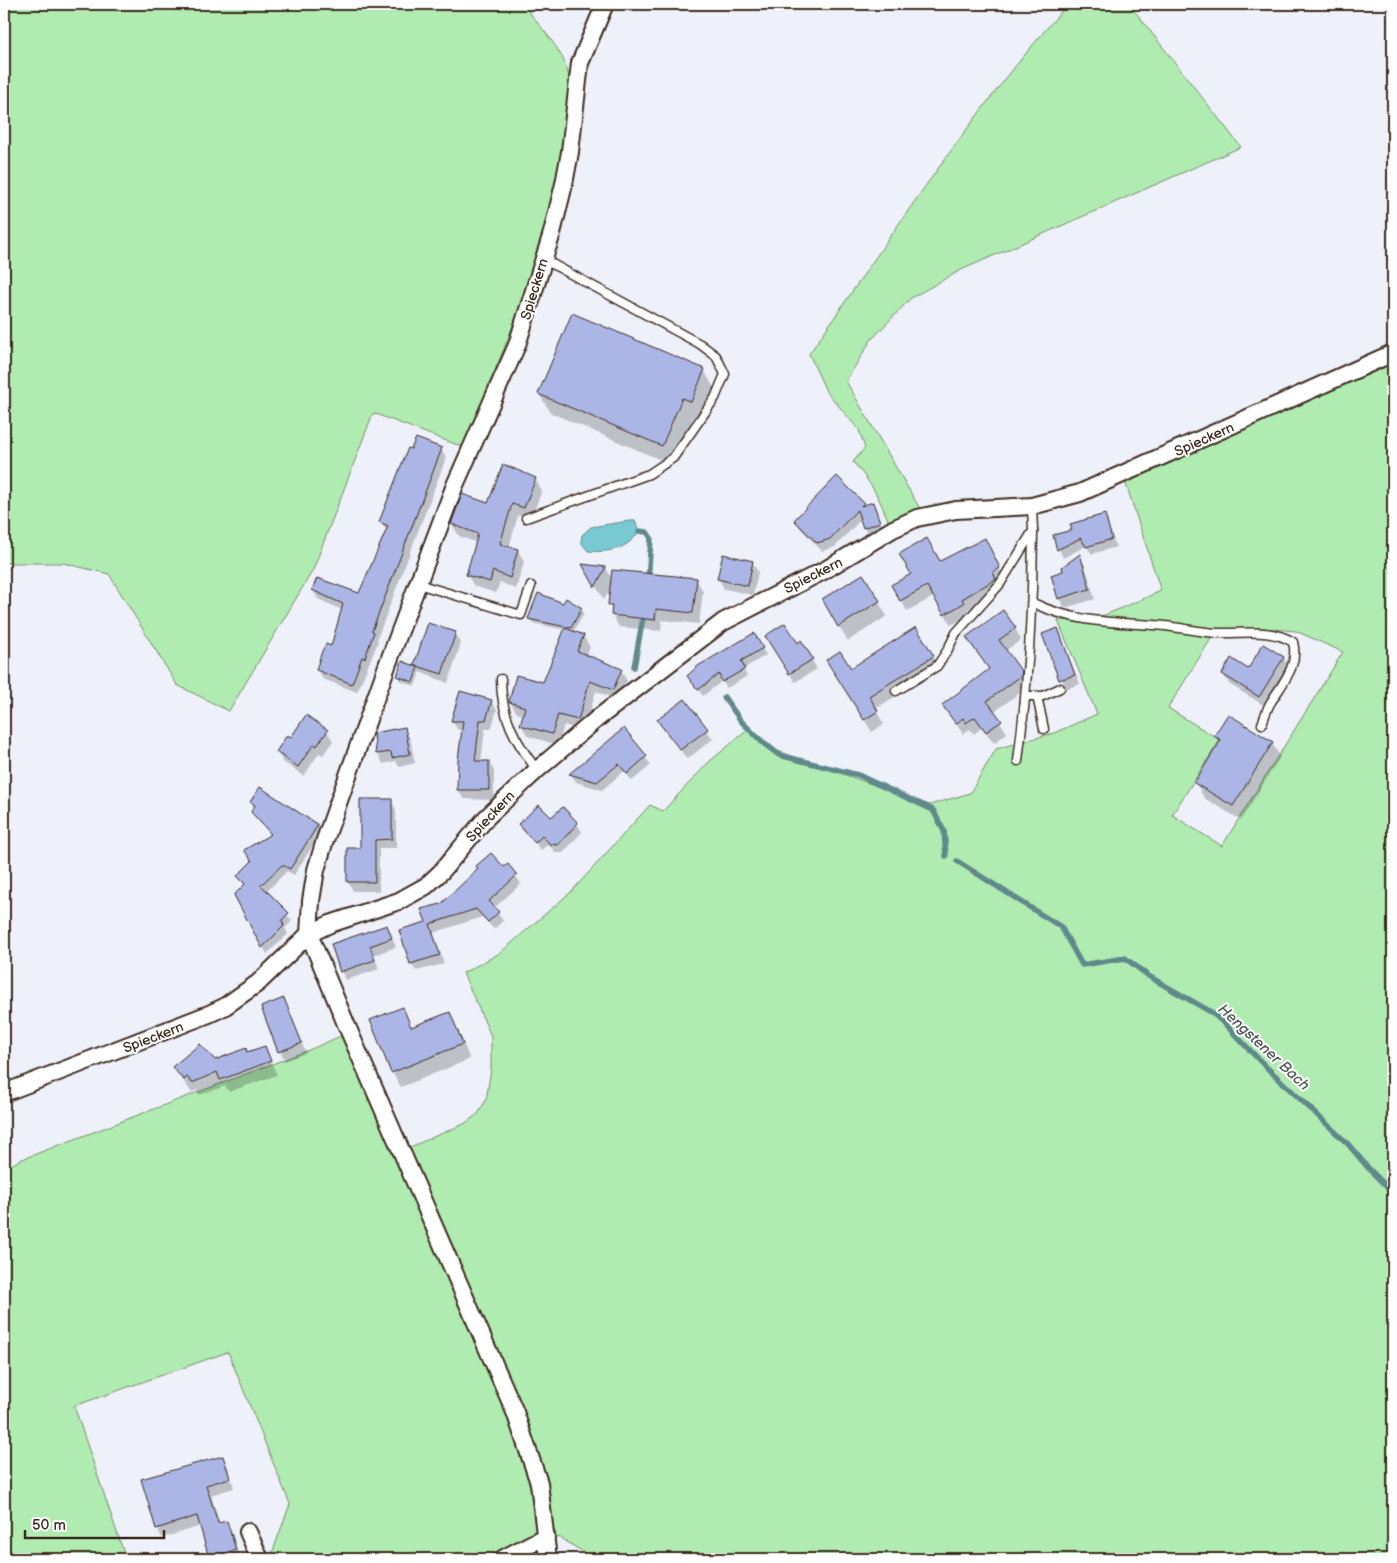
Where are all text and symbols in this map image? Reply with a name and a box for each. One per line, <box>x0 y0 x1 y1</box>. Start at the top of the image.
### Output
street label: Spieckern <box>517 256 552 322</box>
street label: Spieckern <box>1172 419 1237 460</box>
street label: Spieckern <box>781 553 845 597</box>
street label: Spieckern <box>462 787 518 845</box>
water label: Hengstener Bach <box>1214 1000 1313 1095</box>
street label: Spieckern <box>120 1018 186 1057</box>
scale bar <box>25 1508 164 1540</box>
text: 50 m <box>32 1516 66 1535</box>

